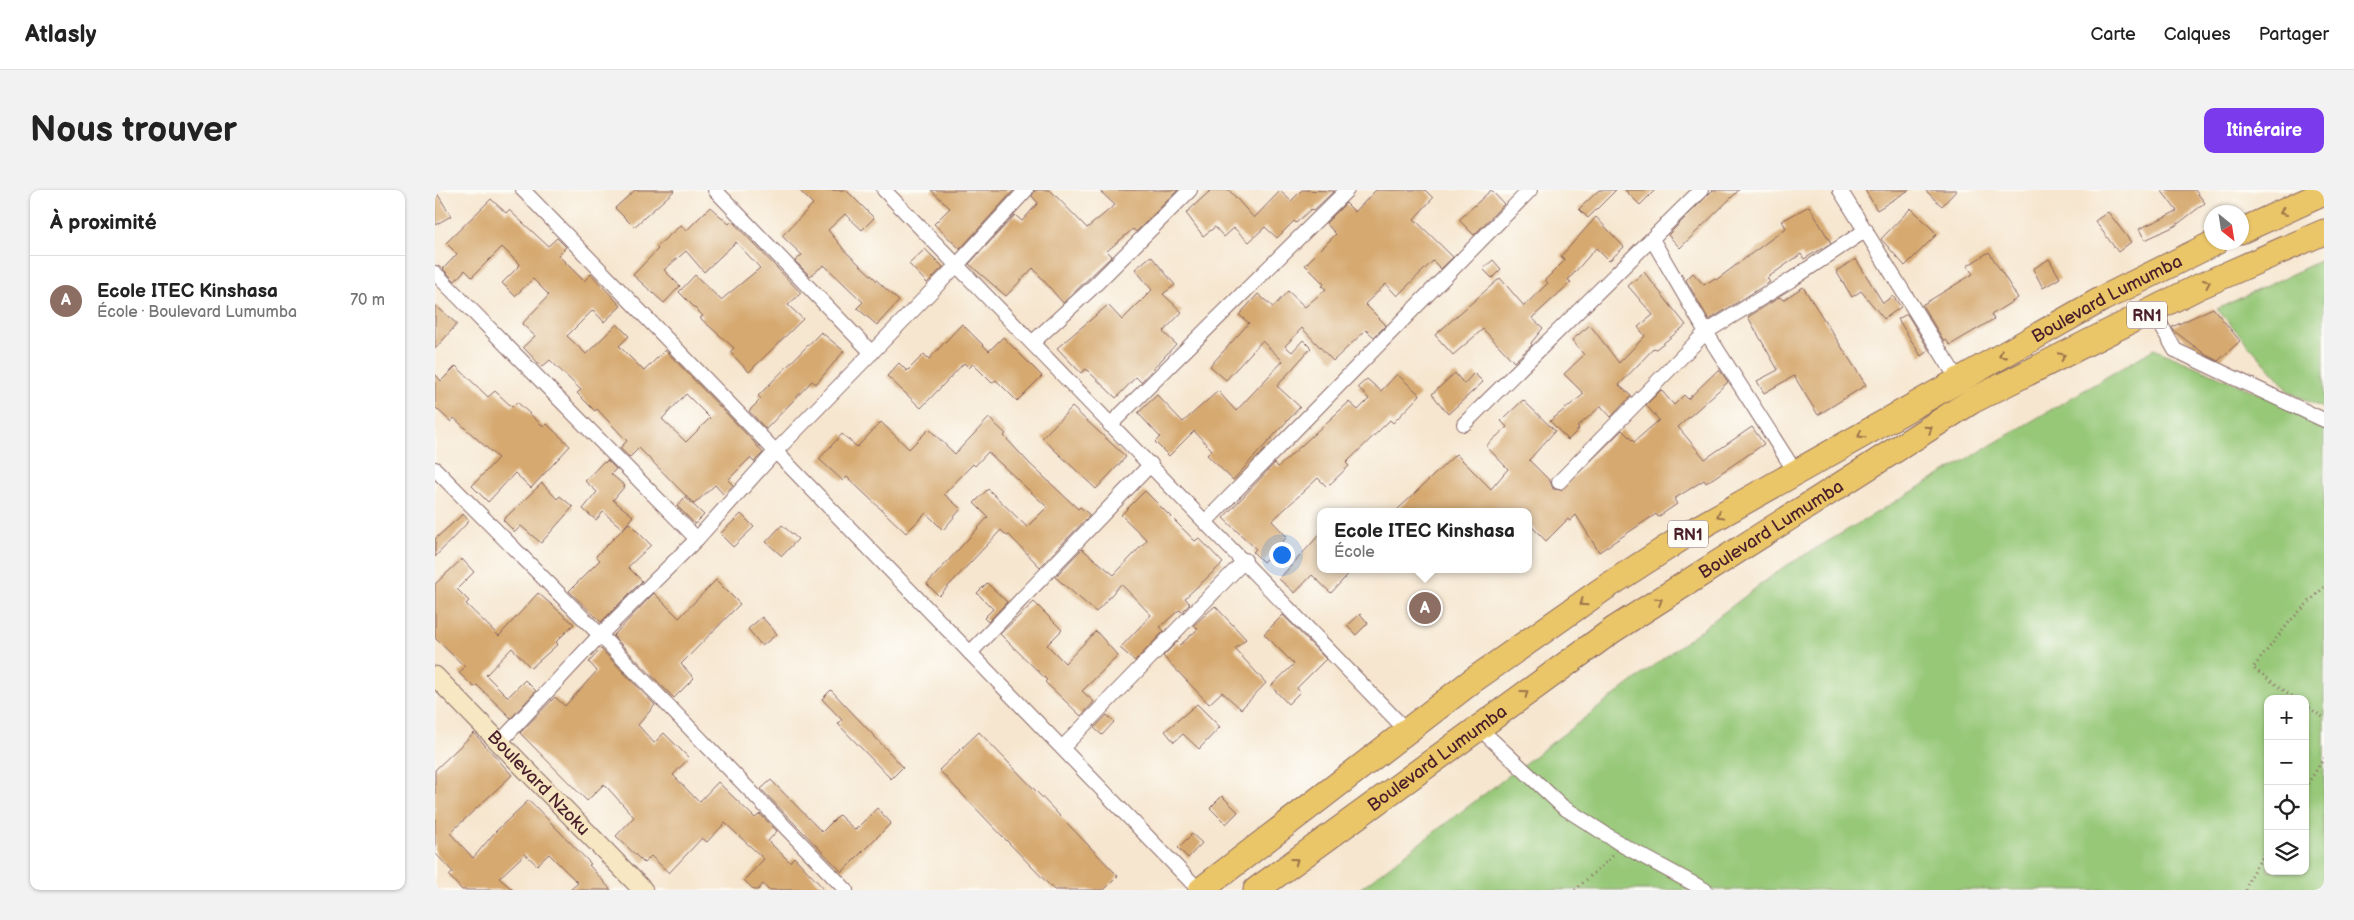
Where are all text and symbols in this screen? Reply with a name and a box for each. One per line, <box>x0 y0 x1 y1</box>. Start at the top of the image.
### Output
text: Atlasly <box>25 20 96 49</box>
text: Carte <box>2090 24 2136 45</box>
text: Calques <box>2164 24 2231 45</box>
text: Partager <box>2259 24 2329 45</box>
button: Itinéraire <box>2204 108 2324 153</box>
text: Nous trouver <box>30 109 237 152</box>
north arrow <box>2204 205 2249 250</box>
one-way arrow <box>2279 206 2288 216</box>
text: À proximité <box>50 210 157 235</box>
street label: Boulevard Lumumba <box>2028 251 2186 348</box>
one-way arrow <box>2202 278 2211 289</box>
text: Ecole ITEC Kinshasa <box>97 280 278 303</box>
text: A <box>61 291 71 310</box>
text: 70 m <box>350 291 385 310</box>
road number: RN1 <box>2127 302 2167 328</box>
text: École · Boulevard Lumumba <box>97 303 297 322</box>
one-way arrow <box>1999 348 2008 358</box>
one-way arrow <box>2057 352 2066 362</box>
one-way arrow <box>1924 425 1933 435</box>
one-way arrow <box>1857 428 1866 438</box>
street label: Boulevard Lumumba <box>1695 476 1847 584</box>
popup <box>1317 508 1532 573</box>
one-way arrow <box>1716 509 1725 519</box>
text: Ecole ITEC Kinshasa <box>1334 520 1515 543</box>
road number: RN1 <box>1668 520 1708 548</box>
your location <box>1269 542 1295 568</box>
text: École <box>1334 543 1375 562</box>
pin: A <box>1409 589 1441 627</box>
one-way arrow <box>1579 597 1589 606</box>
one-way arrow <box>1654 597 1663 607</box>
one-way arrow <box>1520 690 1529 699</box>
map controls <box>2264 695 2309 875</box>
button: + <box>2264 695 2309 740</box>
street label: Boulevard Lumumba <box>1363 701 1511 816</box>
street label: Boulevard Nzoku <box>483 726 594 840</box>
button: − <box>2264 740 2309 785</box>
button: locate <box>2264 785 2309 830</box>
button: layers <box>2264 830 2309 875</box>
one-way arrow <box>1289 858 1299 867</box>

